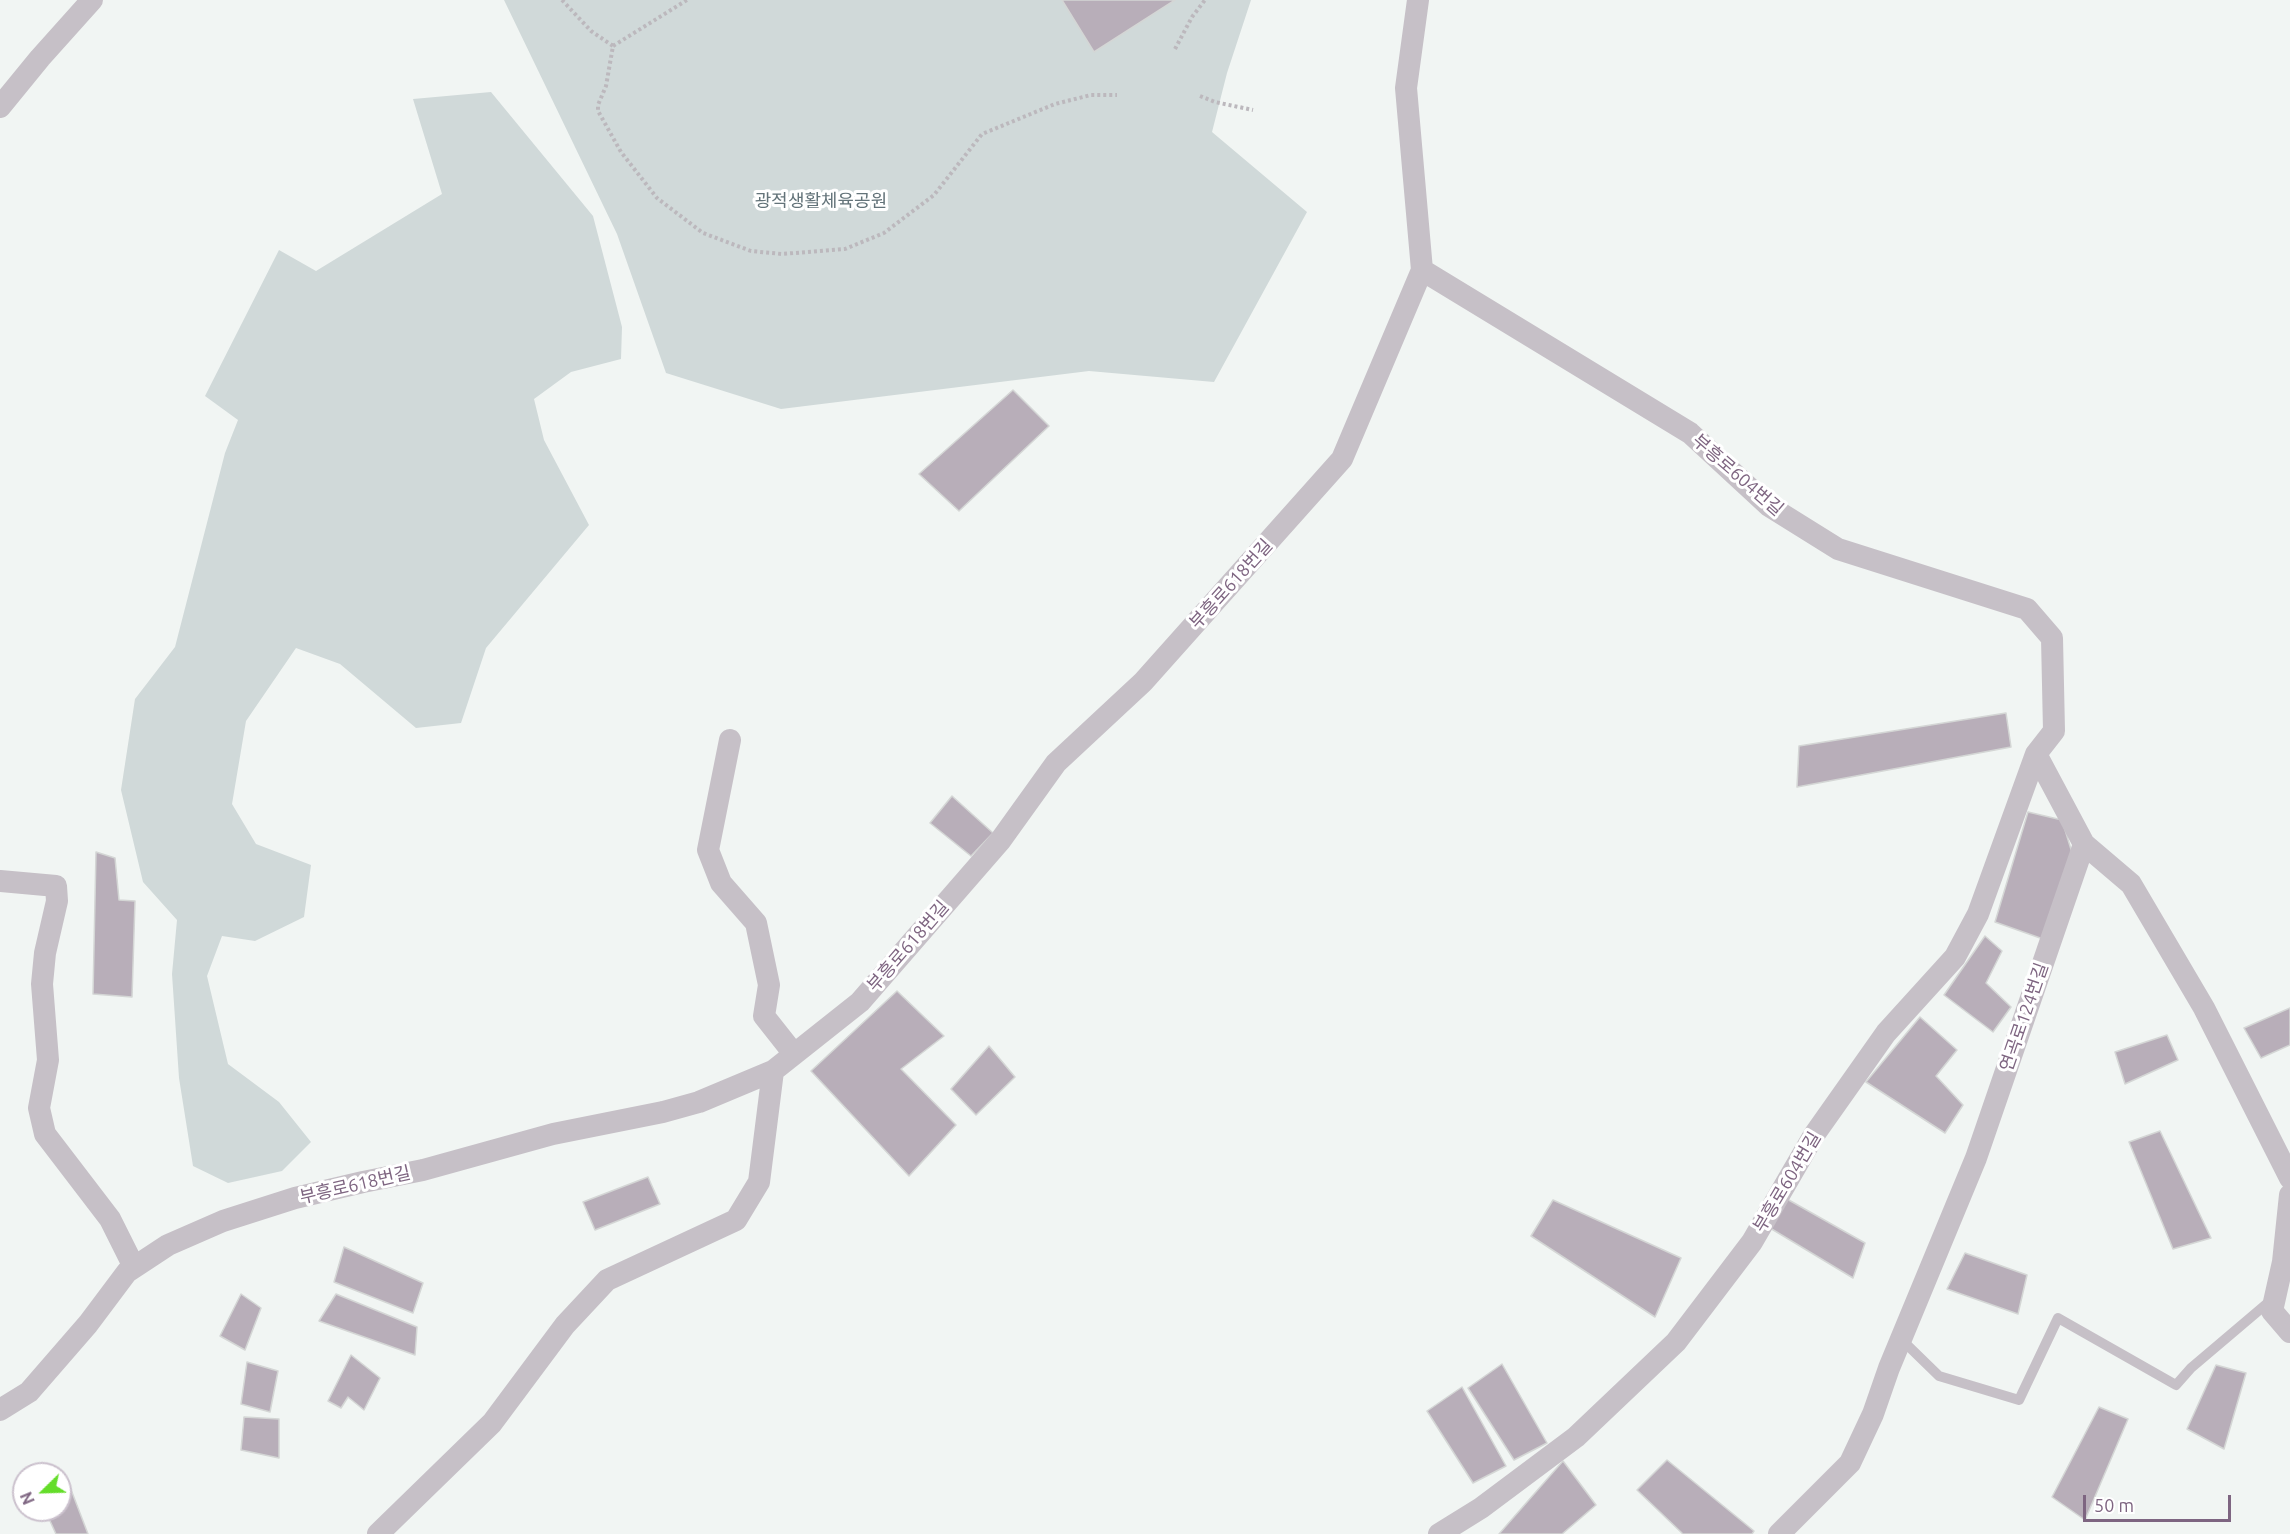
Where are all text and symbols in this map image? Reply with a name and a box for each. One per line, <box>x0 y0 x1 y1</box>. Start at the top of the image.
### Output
park label: 광적생활체육공원 <box>755 190 887 212</box>
street label: 부흥로604번길 <box>1688 430 1788 520</box>
street label: 부흥로618번길 <box>1185 535 1277 633</box>
street label: 부흥로618번길 <box>863 896 953 996</box>
street label: 연곡로124번길 <box>1995 960 2053 1074</box>
street label: 부흥로604번길 <box>1749 1128 1825 1236</box>
street label: 부흥로618번길 <box>297 1162 413 1208</box>
north arrow <box>12 1462 72 1522</box>
scale bar <box>2086 1483 2234 1521</box>
text: N <box>17 1489 38 1507</box>
text: 50 m <box>2094 1495 2134 1515</box>

